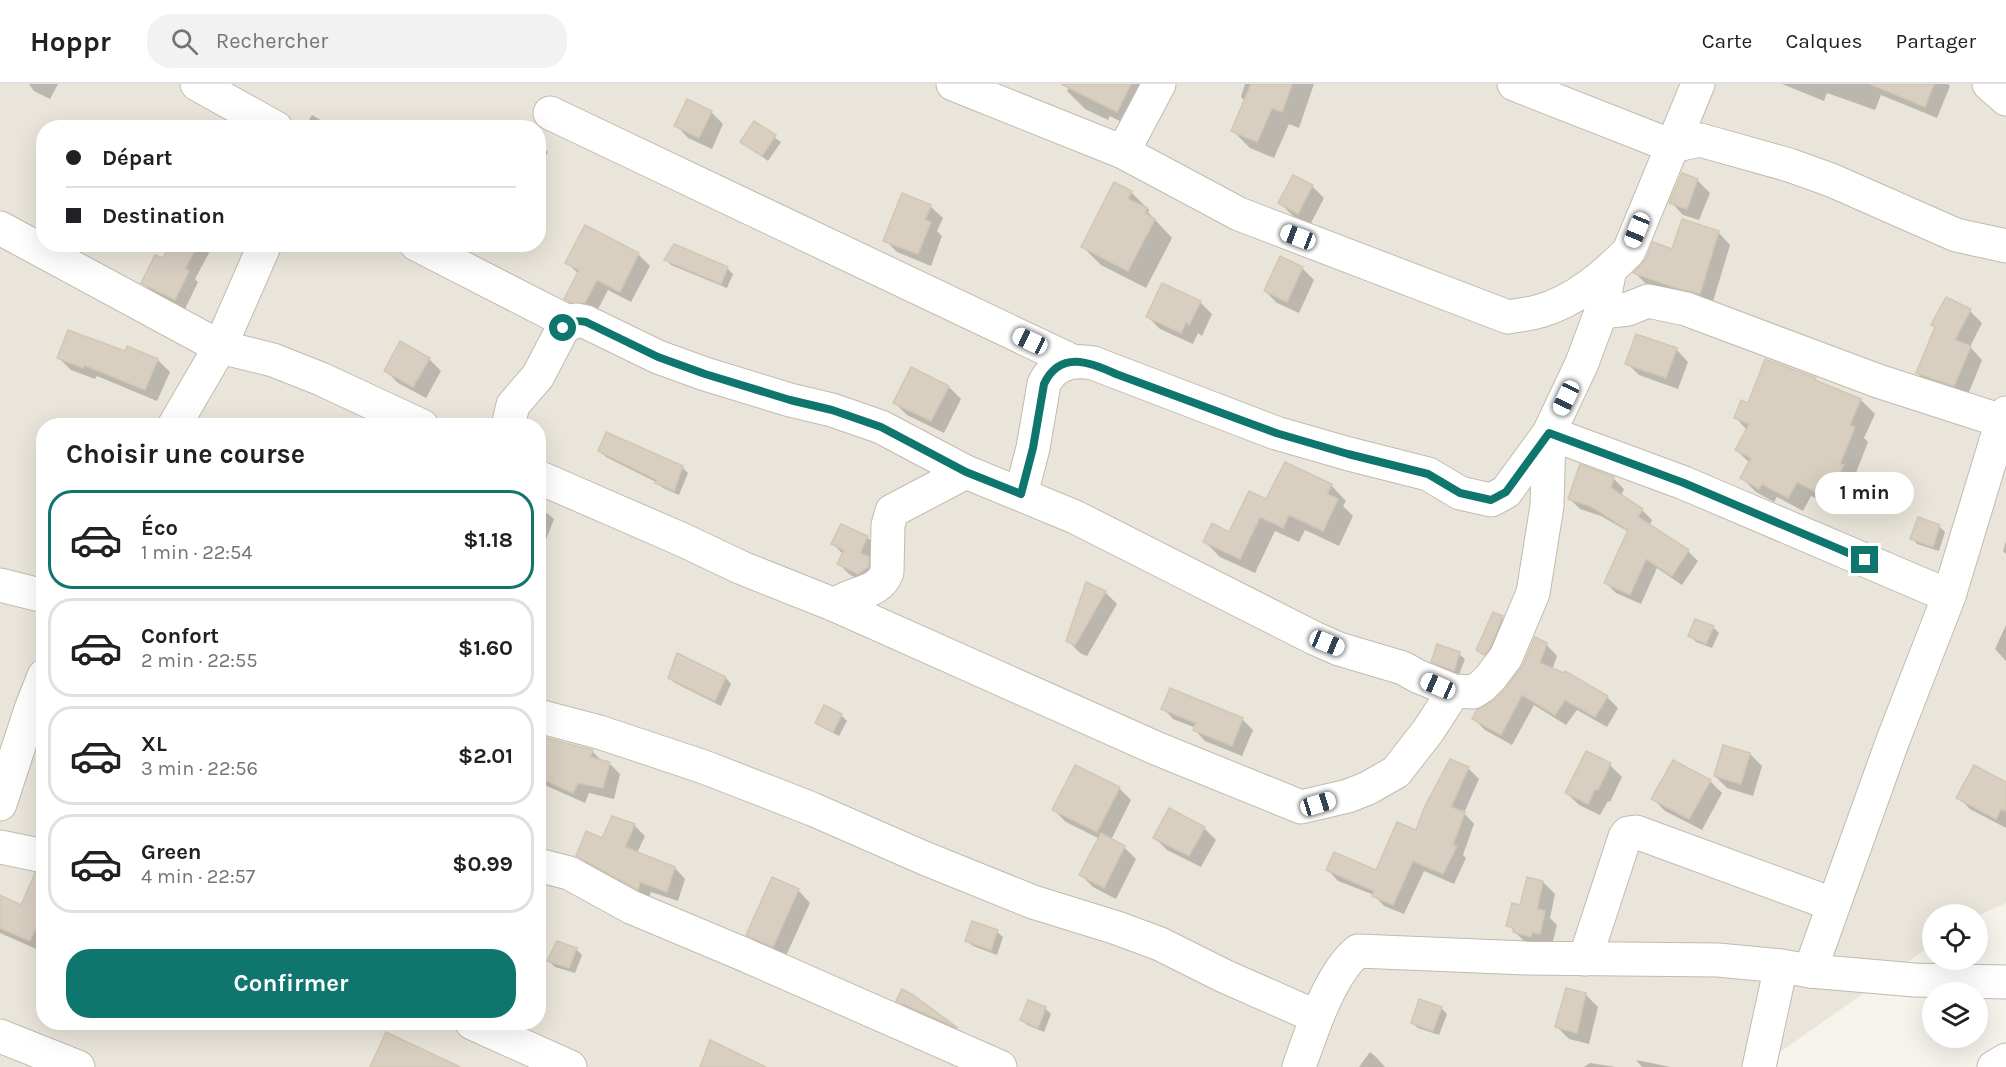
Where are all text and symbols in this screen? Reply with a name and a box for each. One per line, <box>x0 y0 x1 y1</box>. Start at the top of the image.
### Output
search box <box>147 14 567 68</box>
text: Hoppr <box>30 25 111 58</box>
icon: search <box>168 25 201 58</box>
text: Rechercher <box>216 28 328 54</box>
text: Carte <box>1702 29 1752 53</box>
text: Calques <box>1785 29 1863 53</box>
text: Partager <box>1896 29 1976 53</box>
text: Départ <box>102 145 172 171</box>
text: Destination <box>102 203 225 229</box>
car <box>1622 210 1652 250</box>
car <box>1278 222 1318 252</box>
route start <box>549 314 576 341</box>
car <box>1010 325 1050 357</box>
car <box>1550 378 1582 418</box>
text: Choisir une course <box>66 438 305 470</box>
callout: 1 min <box>1816 473 1914 515</box>
text: 1 min <box>1839 481 1890 504</box>
icon: car <box>69 513 123 567</box>
text: Éco <box>141 515 178 541</box>
text: $1.18 <box>463 527 513 553</box>
text: 1 min · 22:54 <box>141 541 252 564</box>
route end <box>1851 546 1878 573</box>
icon: car <box>69 621 123 675</box>
text: Confort <box>141 623 219 649</box>
car <box>1307 628 1347 658</box>
text: $1.60 <box>458 635 513 661</box>
text: 2 min · 22:55 <box>141 649 258 672</box>
car <box>1418 670 1458 702</box>
icon: car <box>69 729 123 783</box>
text: XL <box>141 731 167 757</box>
text: $2.01 <box>458 743 513 769</box>
text: 3 min · 22:56 <box>141 757 258 780</box>
car <box>1298 790 1338 818</box>
icon: car <box>69 837 123 891</box>
text: Green <box>141 839 202 865</box>
text: $0.99 <box>452 851 513 877</box>
text: 4 min · 22:57 <box>141 865 255 888</box>
map controls <box>1922 904 1988 1048</box>
button: locate <box>1922 904 1988 970</box>
button: Confirmer <box>66 949 516 1018</box>
button: layers <box>1922 982 1988 1048</box>

